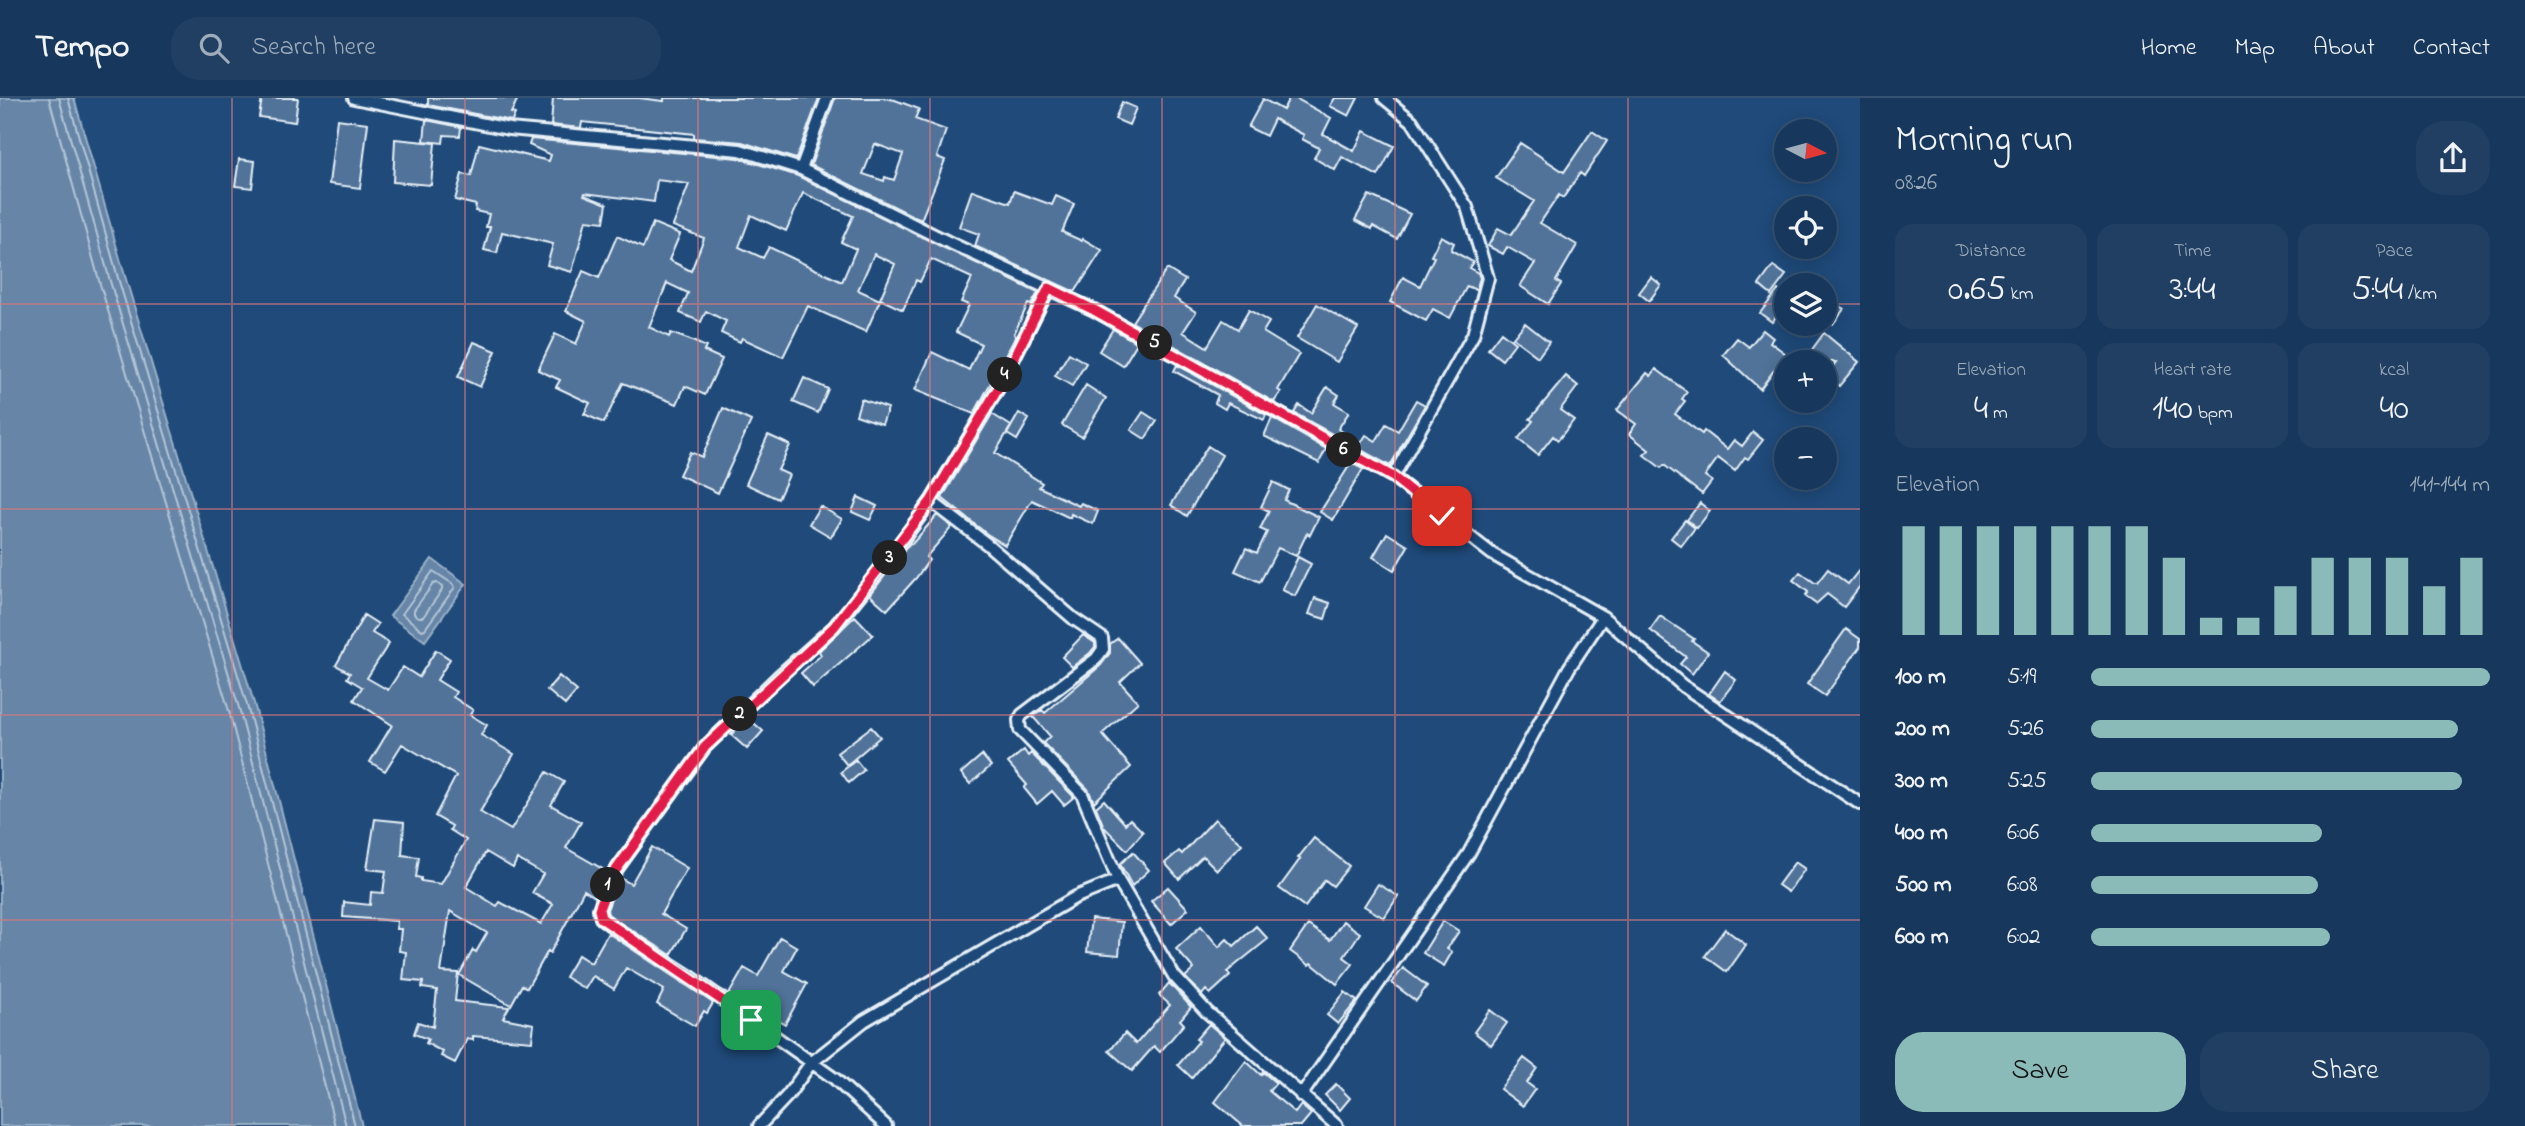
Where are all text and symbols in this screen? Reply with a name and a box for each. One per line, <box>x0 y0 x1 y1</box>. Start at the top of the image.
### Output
search box <box>171 17 661 80</box>
text: Tempo <box>35 24 129 72</box>
icon: search <box>195 29 233 67</box>
text: Search here <box>251 29 376 67</box>
text: Home <box>2141 31 2197 66</box>
text: Map <box>2235 31 2275 66</box>
text: About <box>2313 31 2375 66</box>
text: Contact <box>2413 31 2490 66</box>
text: Morning run <box>1895 113 2073 169</box>
north arrow <box>1774 119 1838 182</box>
map controls <box>1774 119 1837 490</box>
button: share <box>2416 121 2490 195</box>
text: 08:26 <box>1895 167 1937 200</box>
button: locate <box>1774 196 1837 259</box>
text: Distance <box>1956 238 2026 265</box>
text: Time <box>2174 238 2211 265</box>
text: Pace <box>2376 238 2413 265</box>
text: 0.65 <box>1948 265 2006 316</box>
text: 3:44 <box>2169 265 2216 316</box>
text: 5:44 <box>2351 265 2403 316</box>
button: layers <box>1774 273 1837 336</box>
text: km <box>2006 281 2034 308</box>
text: /km <box>2403 281 2437 308</box>
pin: 5 <box>1138 326 1172 360</box>
text: 5 <box>1149 329 1160 356</box>
button: + <box>1774 350 1837 413</box>
text: Elevation <box>1956 357 2026 384</box>
text: Heart rate <box>2154 357 2231 384</box>
text: kcal <box>2379 357 2409 384</box>
pin: 4 <box>988 358 1023 392</box>
text: 4 <box>1001 361 1008 388</box>
text: 4 <box>1974 384 1988 435</box>
text: 140 <box>2152 384 2193 435</box>
text: 40 <box>2379 384 2409 435</box>
text: m <box>1988 400 2008 427</box>
text: bpm <box>2193 400 2233 427</box>
button: − <box>1774 427 1837 490</box>
pin: 6 <box>1326 432 1362 468</box>
text: 6 <box>1339 436 1348 463</box>
text: Elevation <box>1895 469 1980 502</box>
text: 141–144 m <box>2409 469 2490 502</box>
pin <box>1412 486 1472 546</box>
icon: check <box>1423 497 1461 535</box>
pin: 3 <box>872 540 908 575</box>
text: 3 <box>886 544 893 571</box>
text: 100 m <box>1895 661 1946 694</box>
text: 5:19 <box>2007 661 2036 694</box>
pin: 2 <box>722 696 758 732</box>
text: 2 <box>735 700 744 727</box>
text: 200 m <box>1895 713 1950 746</box>
text: 5:26 <box>2007 713 2044 746</box>
text: 300 m <box>1895 765 1948 798</box>
text: 5:25 <box>2007 765 2047 798</box>
text: 400 m <box>1895 817 1948 850</box>
text: 6:06 <box>2007 817 2039 850</box>
pin: 1 <box>590 868 626 902</box>
text: 500 m <box>1895 869 1952 902</box>
text: 6:08 <box>2007 869 2038 902</box>
text: 1 <box>604 871 611 898</box>
text: 600 m <box>1895 921 1949 954</box>
text: 6:02 <box>2007 921 2040 954</box>
pin <box>721 990 781 1050</box>
icon: arrive <box>732 1001 770 1039</box>
button: Save <box>1895 1032 2186 1112</box>
button: Share <box>2200 1032 2490 1112</box>

